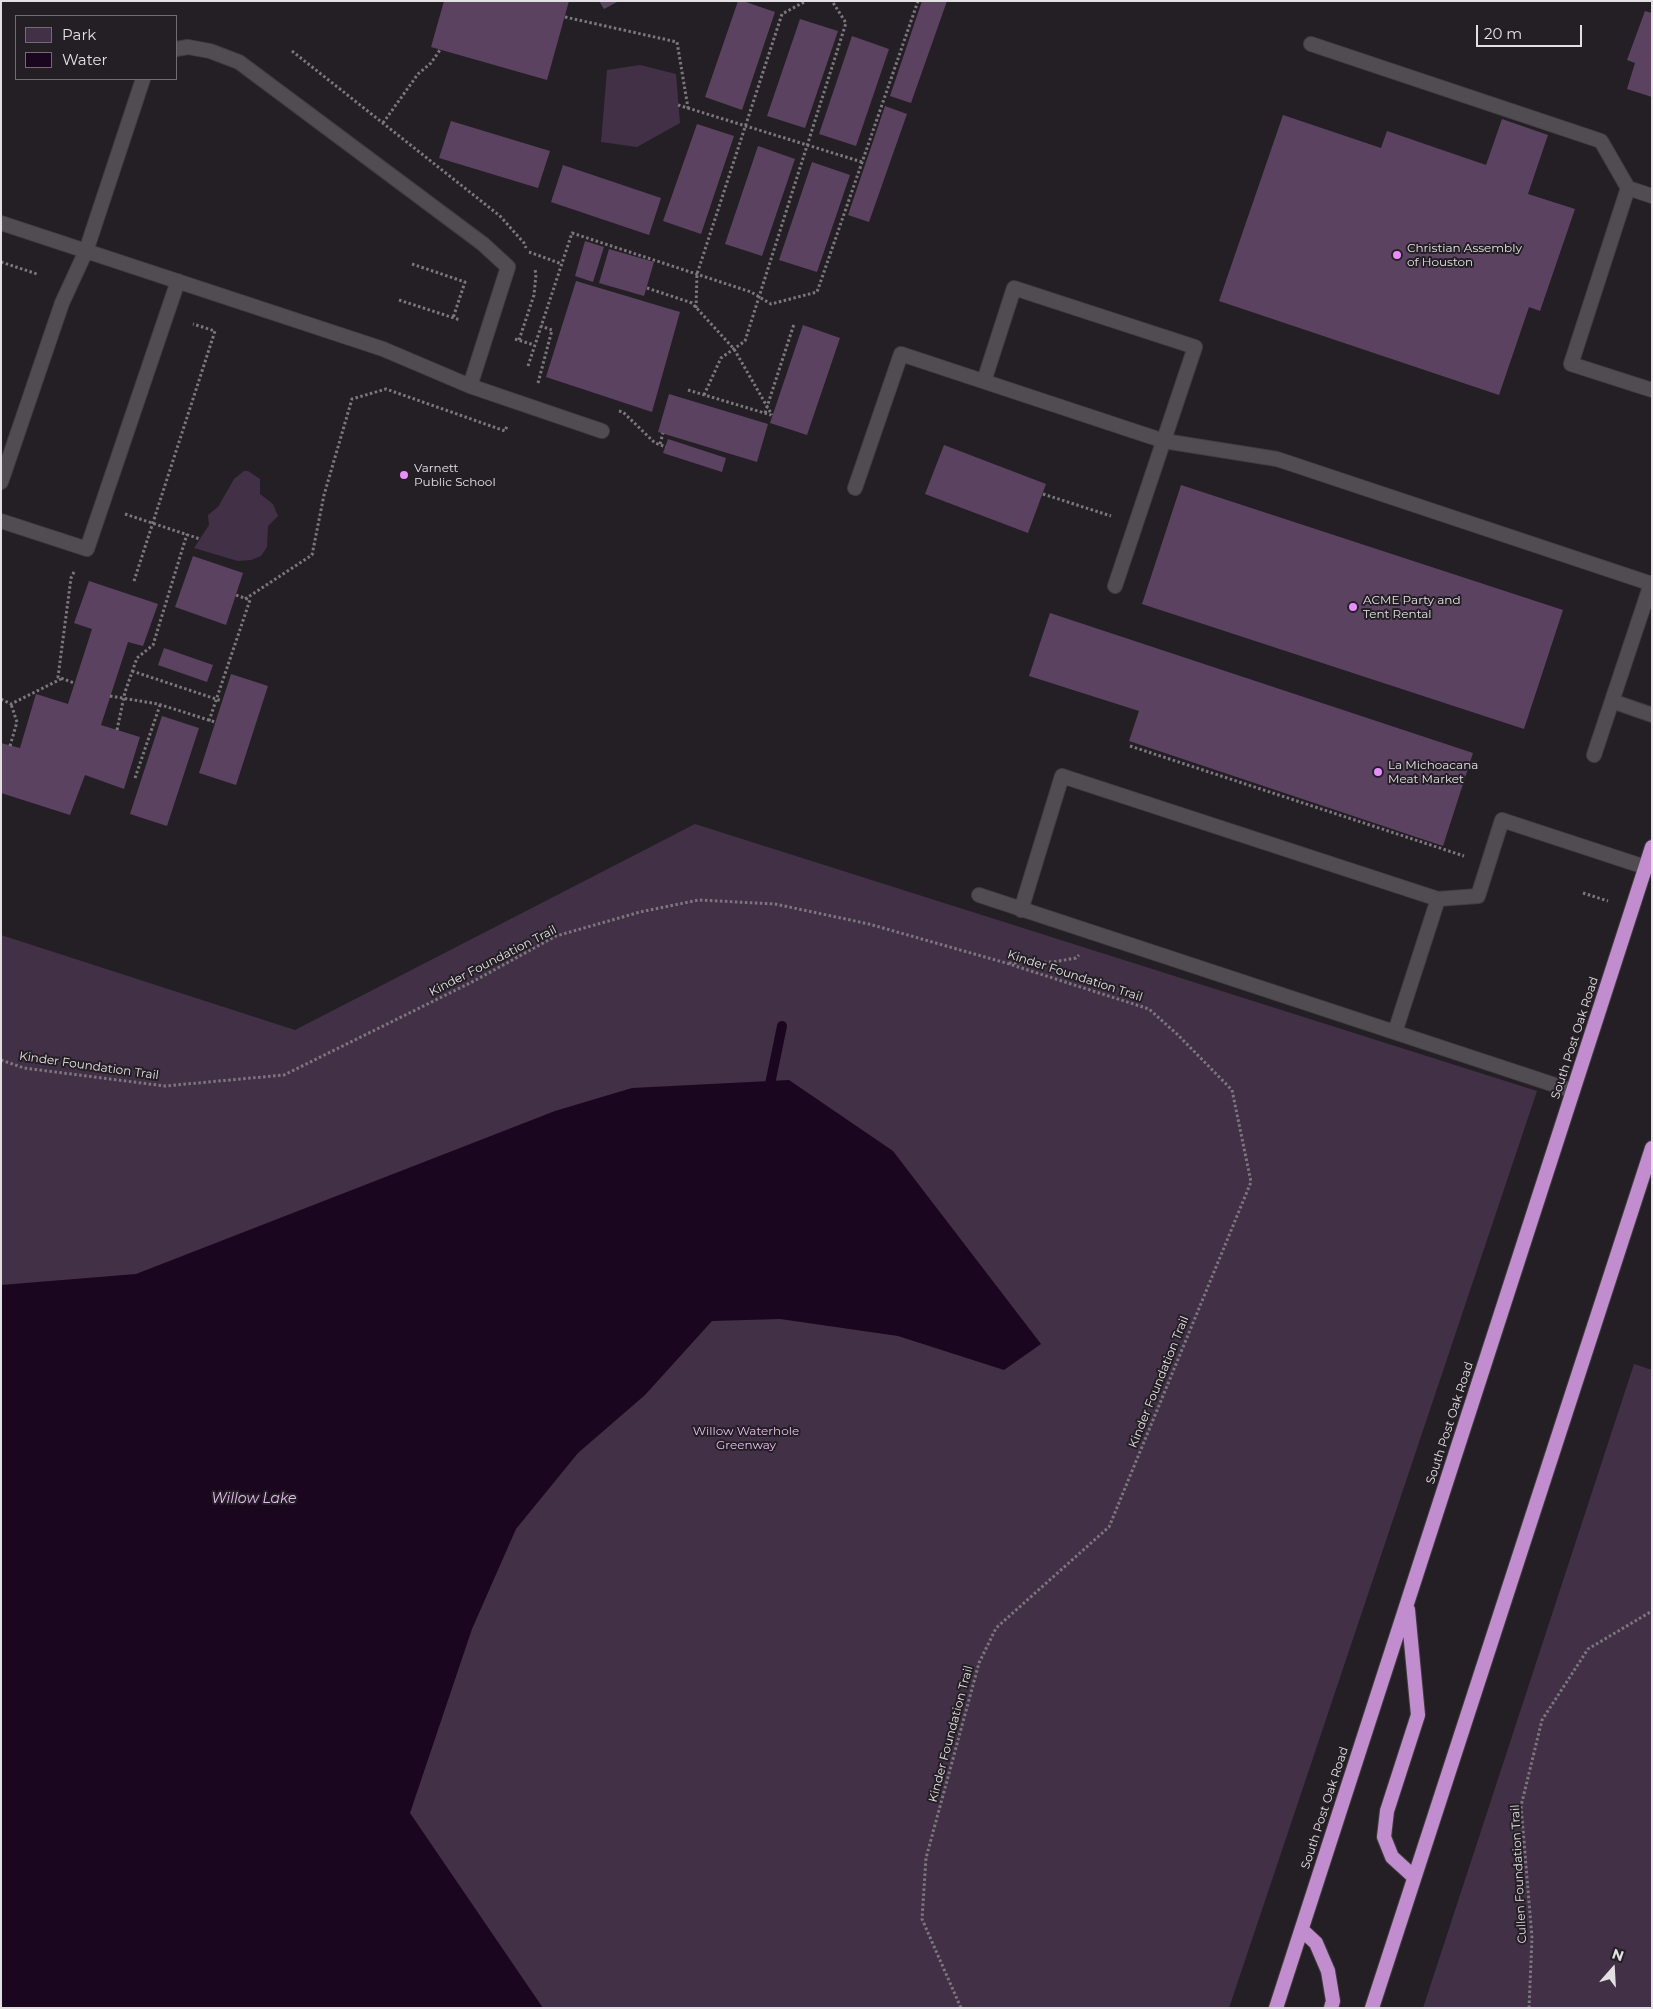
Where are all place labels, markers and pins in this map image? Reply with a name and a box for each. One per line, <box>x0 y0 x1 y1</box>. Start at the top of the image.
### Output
place label: Christian Assembly of Houston <box>1407 241 1522 269</box>
marker: Christian Assembly of Houston <box>1391 249 1403 261</box>
place label: Varnett Public School <box>414 461 496 489</box>
marker: Varnett Public School <box>398 469 410 481</box>
place label: ACME Party and Tent Rental <box>1363 593 1461 621</box>
marker: ACME Party and Tent Rental <box>1347 601 1359 613</box>
place label: La Michoacana Meat Market <box>1388 758 1478 786</box>
marker: La Michoacana Meat Market <box>1372 766 1384 778</box>

